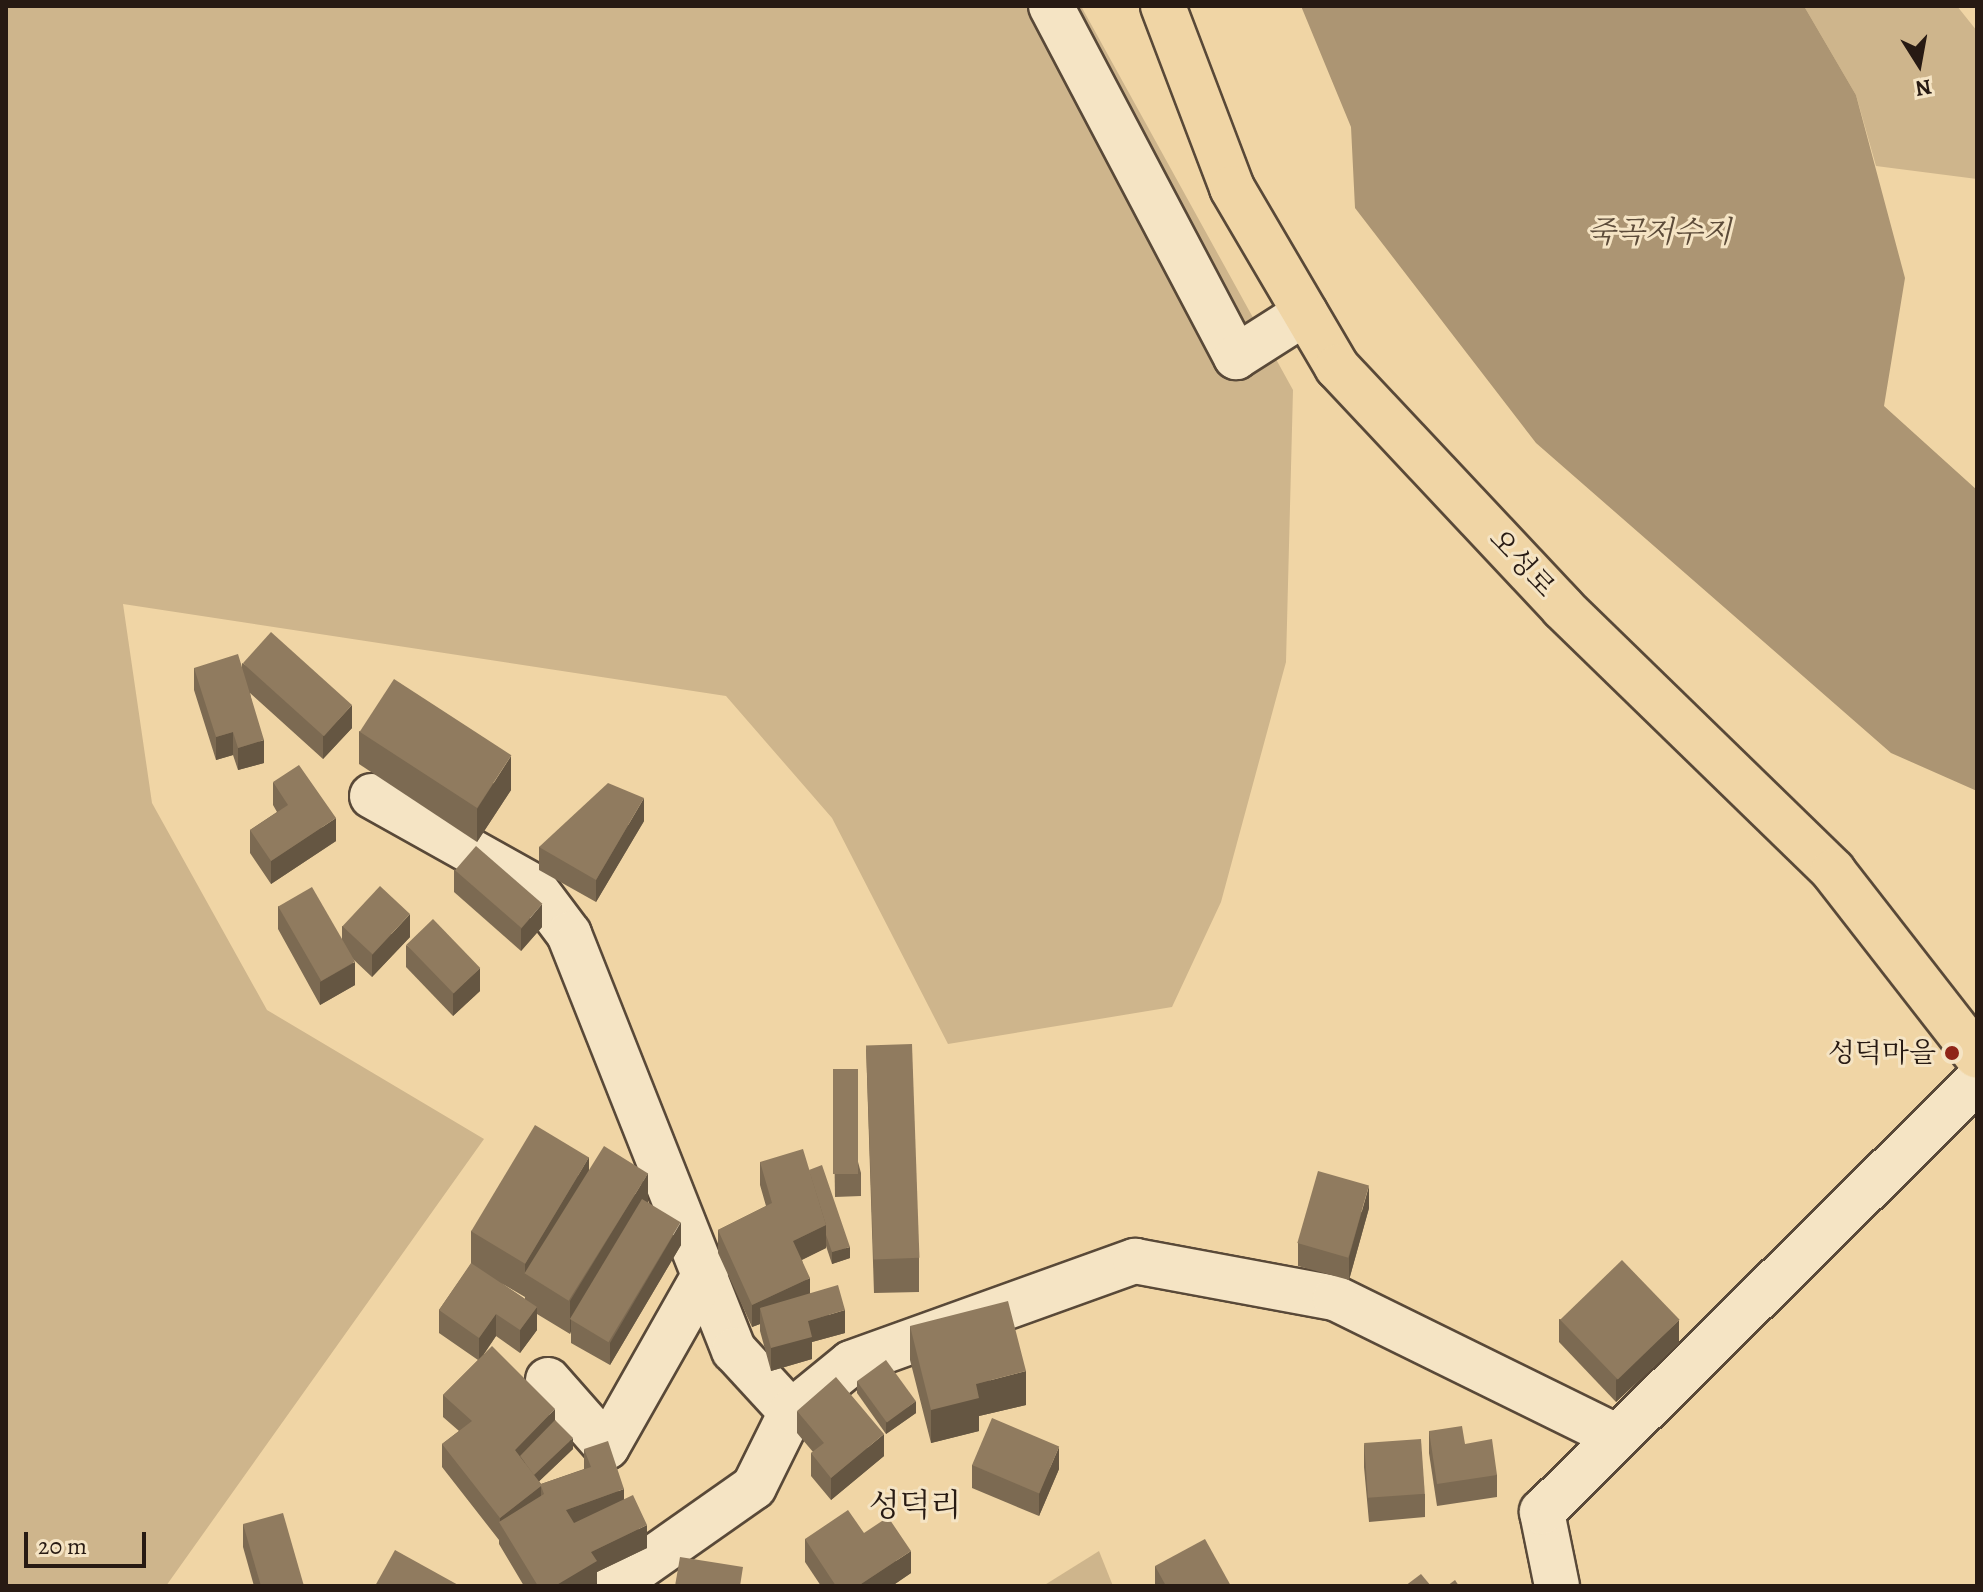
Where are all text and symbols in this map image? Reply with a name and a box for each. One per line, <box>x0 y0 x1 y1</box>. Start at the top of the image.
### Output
north arrow <box>1879 24 1959 104</box>
text: N <box>1913 71 1934 104</box>
water label: 죽곡저수지 <box>1587 214 1731 250</box>
street label: 오성로 <box>1482 522 1562 604</box>
place label: 성덕마을 <box>1828 1036 1936 1070</box>
marker: 성덕마을 <box>1943 1044 1961 1062</box>
district label: 성덕리 <box>869 1486 961 1524</box>
scale bar <box>28 1516 150 1566</box>
text: 20 m <box>38 1530 87 1562</box>

